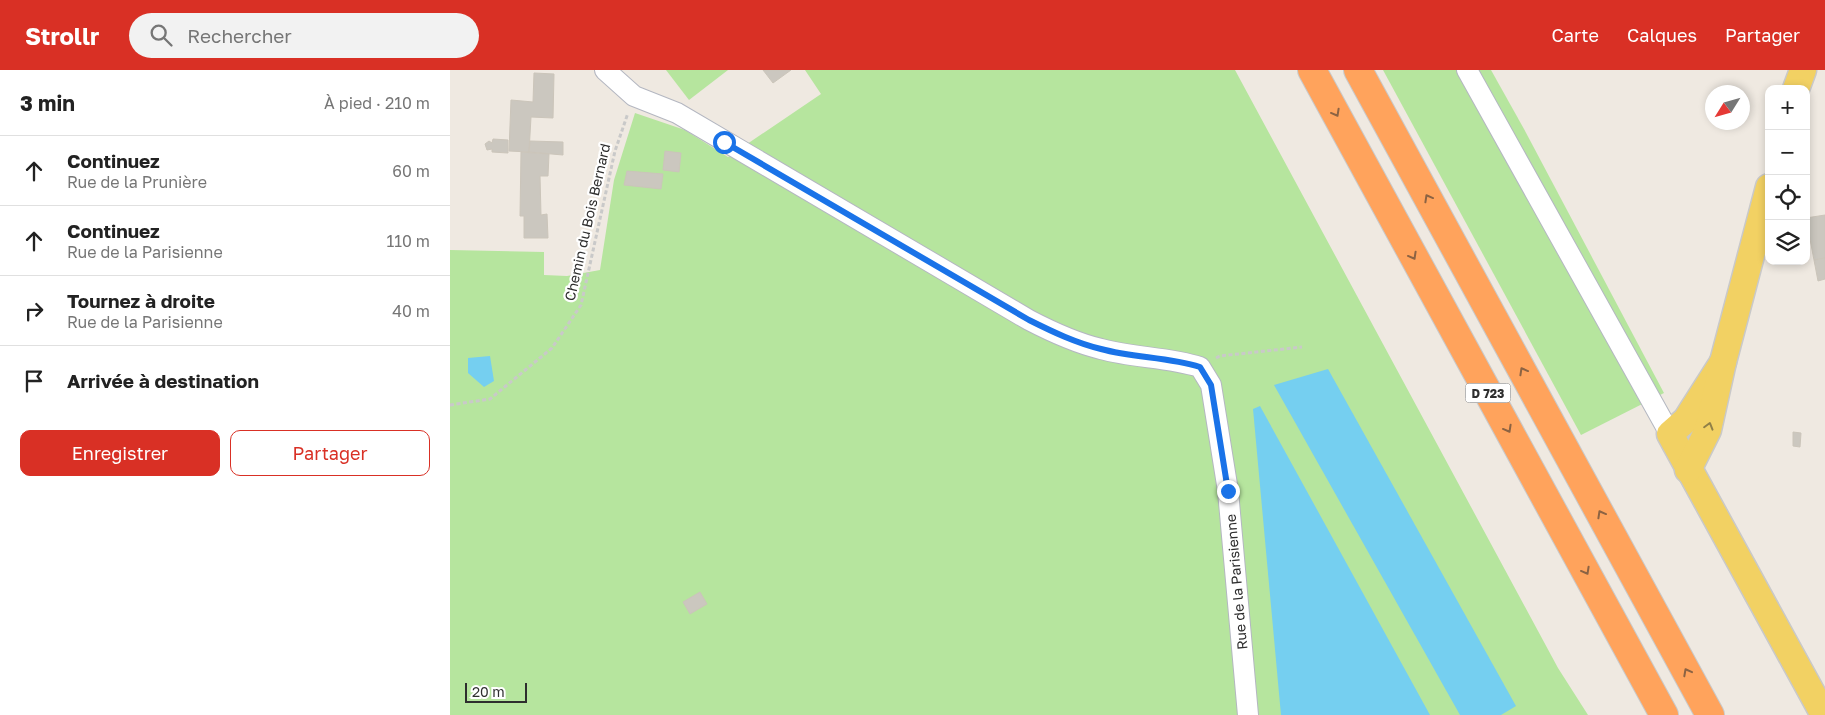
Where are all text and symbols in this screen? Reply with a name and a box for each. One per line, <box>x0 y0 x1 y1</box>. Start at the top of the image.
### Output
search box <box>129 13 479 58</box>
text: Strollr <box>25 21 99 50</box>
icon: search <box>147 21 175 49</box>
text: Rechercher <box>187 24 292 47</box>
text: Carte <box>1552 24 1599 46</box>
text: Calques <box>1627 24 1697 46</box>
text: Partager <box>1725 24 1800 46</box>
north arrow <box>1705 85 1750 130</box>
map controls <box>1765 85 1810 265</box>
button: + <box>1765 85 1810 130</box>
text: 3 min <box>20 90 75 116</box>
text: À pied · 210 m <box>324 93 430 113</box>
one-way arrow <box>1330 108 1340 117</box>
button: − <box>1765 130 1810 175</box>
route start <box>713 131 736 154</box>
street label: Chemin du Bois Bernard <box>561 142 613 302</box>
text: Continuez <box>67 149 160 172</box>
icon: ahead <box>20 157 48 185</box>
text: 60 m <box>392 161 430 181</box>
text: Rue de la Prunière <box>67 172 207 192</box>
button: locate <box>1765 175 1810 220</box>
one-way arrow <box>1424 194 1434 203</box>
text: Continuez <box>67 219 160 242</box>
button: layers <box>1765 220 1810 265</box>
icon: ahead <box>20 227 48 255</box>
text: 110 m <box>386 231 430 251</box>
text: Rue de la Parisienne <box>67 242 223 262</box>
one-way arrow <box>1407 250 1417 259</box>
text: Tournez à droite <box>67 289 215 312</box>
icon: right <box>20 297 48 325</box>
text: 40 m <box>392 301 430 321</box>
text: Rue de la Parisienne <box>67 312 223 332</box>
icon: arrive <box>20 367 48 395</box>
one-way arrow <box>1519 368 1529 377</box>
text: Arrivée à destination <box>67 369 259 392</box>
road number: D 723 <box>1466 384 1510 402</box>
one-way arrow <box>1703 422 1713 430</box>
one-way arrow <box>1502 424 1512 433</box>
button: Enregistrer <box>20 430 220 476</box>
button: Partager <box>230 430 430 476</box>
route end <box>1217 480 1240 503</box>
one-way arrow <box>1597 510 1607 519</box>
street label: Rue de la Parisienne <box>1222 513 1250 651</box>
one-way arrow <box>1580 566 1590 575</box>
one-way arrow <box>1683 668 1693 677</box>
scale bar <box>465 680 528 703</box>
text: 20 m <box>472 683 505 700</box>

